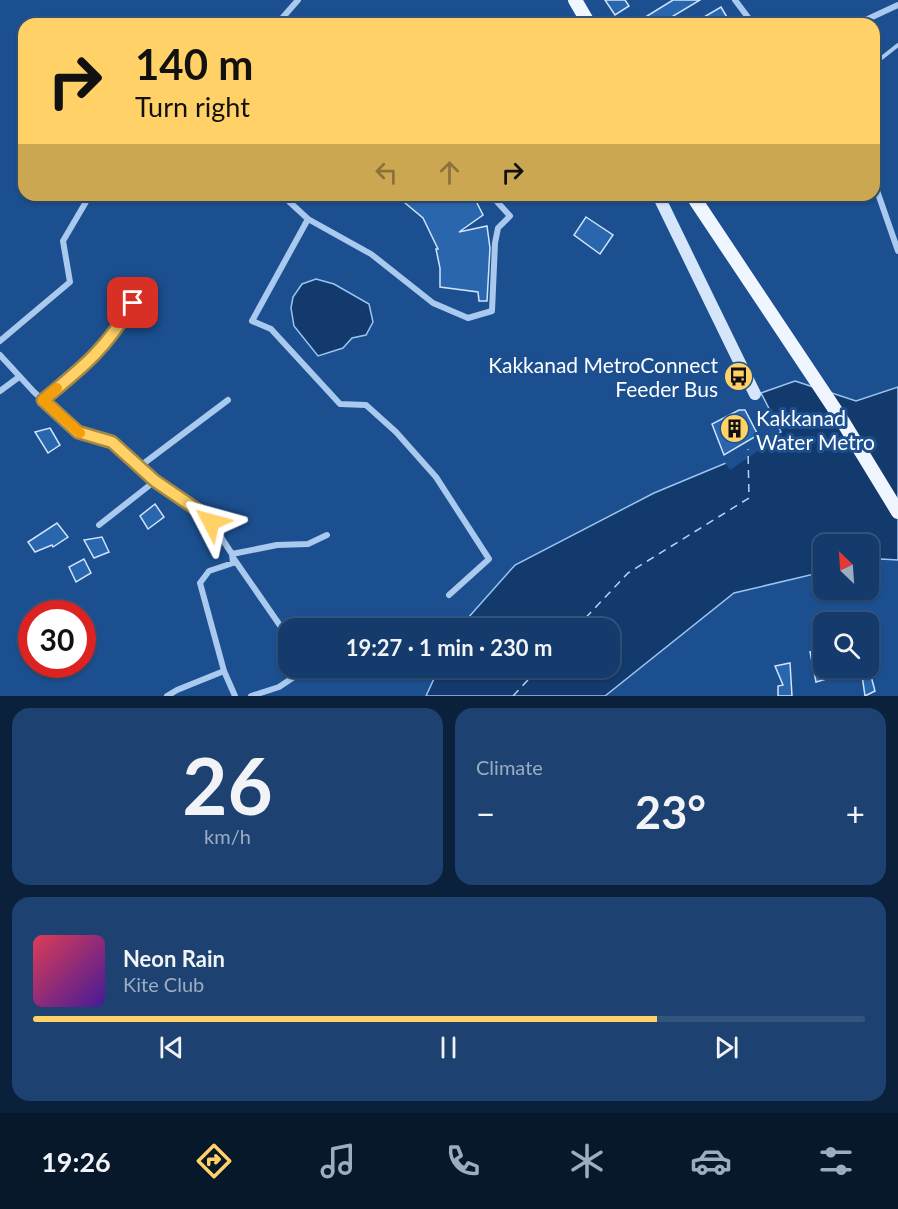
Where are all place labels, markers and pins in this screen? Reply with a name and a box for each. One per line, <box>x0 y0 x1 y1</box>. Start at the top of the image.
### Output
pin <box>107 277 158 328</box>
place label: Kakkanad MetroConnect Feeder Bus <box>488 352 718 401</box>
bus stop icon: Kakkanad MetroConnect Feeder Bus <box>723 360 755 392</box>
place label: Kakkanad Water Metro <box>756 405 875 454</box>
building icon: Kakkanad Water Metro <box>719 413 751 445</box>

